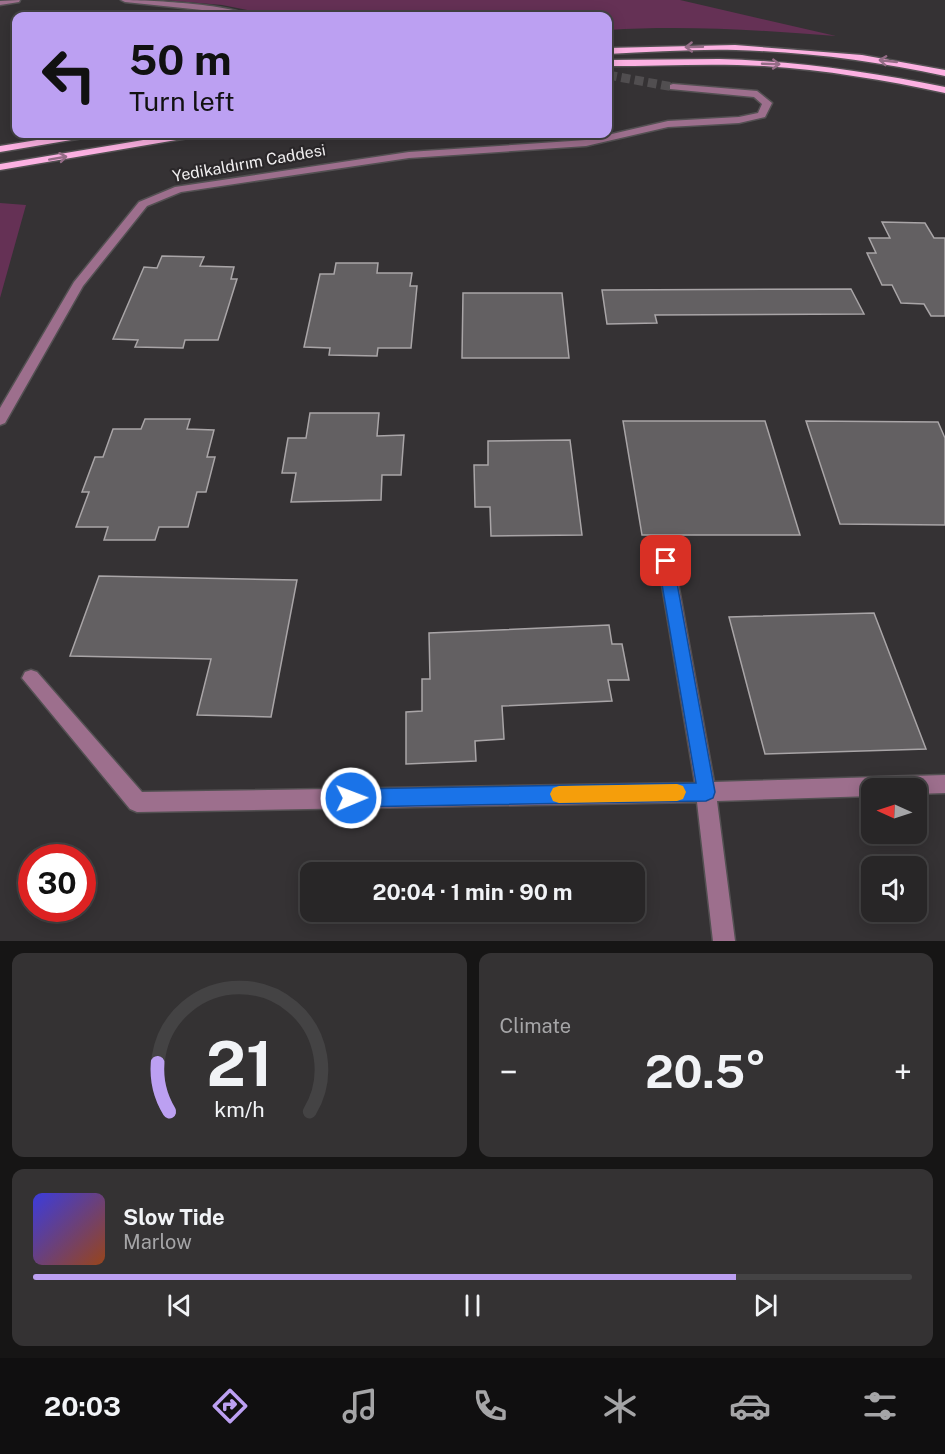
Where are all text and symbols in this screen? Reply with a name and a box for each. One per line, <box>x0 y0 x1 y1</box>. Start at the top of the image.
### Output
text: 50 m <box>129 35 232 84</box>
icon: left <box>30 36 108 114</box>
one-way arrow <box>684 41 704 52</box>
one-way arrow <box>878 55 898 66</box>
one-way arrow <box>760 59 780 70</box>
text: Turn left <box>129 85 235 117</box>
street label: Yedikaldırım Caddesi <box>171 140 327 186</box>
one-way arrow <box>47 152 67 163</box>
pin <box>640 535 691 586</box>
icon: arrive <box>649 544 682 577</box>
position arrow <box>319 766 383 830</box>
north arrow <box>861 778 927 844</box>
map controls <box>861 778 927 922</box>
speed limit sign: 30 <box>18 844 96 922</box>
button: sound <box>861 856 927 922</box>
text: 20:04 · 1 min · 90 m <box>372 879 573 905</box>
text: Climate <box>500 1014 571 1038</box>
text: 21 <box>206 1027 272 1100</box>
text: 20.5° <box>645 1045 766 1098</box>
text: − <box>500 1053 518 1091</box>
text: + <box>894 1053 912 1091</box>
text: km/h <box>214 1097 264 1122</box>
text: Slow Tide <box>123 1204 225 1230</box>
text: Marlow <box>123 1230 192 1254</box>
icon: previous <box>163 1289 196 1322</box>
icon: pause <box>456 1289 489 1322</box>
icon: next <box>749 1289 782 1322</box>
icon: directions <box>209 1385 251 1427</box>
icon: music <box>339 1385 381 1427</box>
icon: phone <box>469 1385 511 1427</box>
icon: climate <box>599 1385 641 1427</box>
icon: car <box>729 1385 771 1427</box>
icon: filters <box>859 1385 901 1427</box>
text: 20:03 <box>44 1390 121 1422</box>

